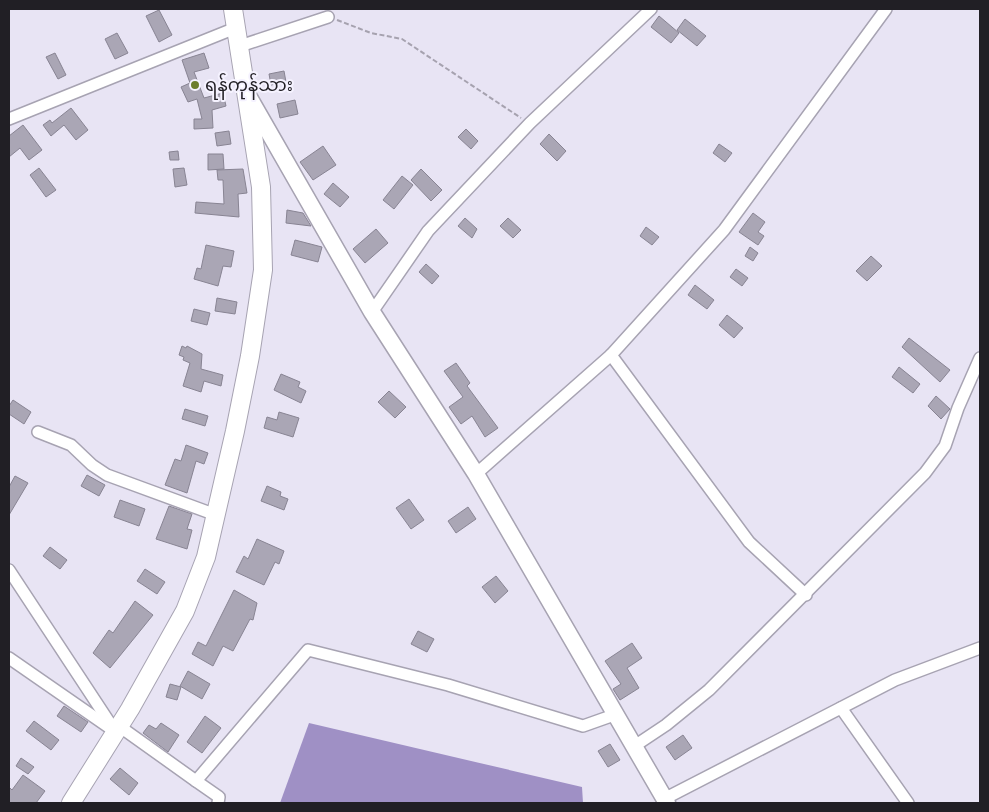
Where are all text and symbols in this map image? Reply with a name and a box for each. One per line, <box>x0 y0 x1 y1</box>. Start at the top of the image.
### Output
place label: ရန်ကုန်သား <box>205 72 293 100</box>
marker: ရန်ကုန်သား <box>189 79 201 91</box>

